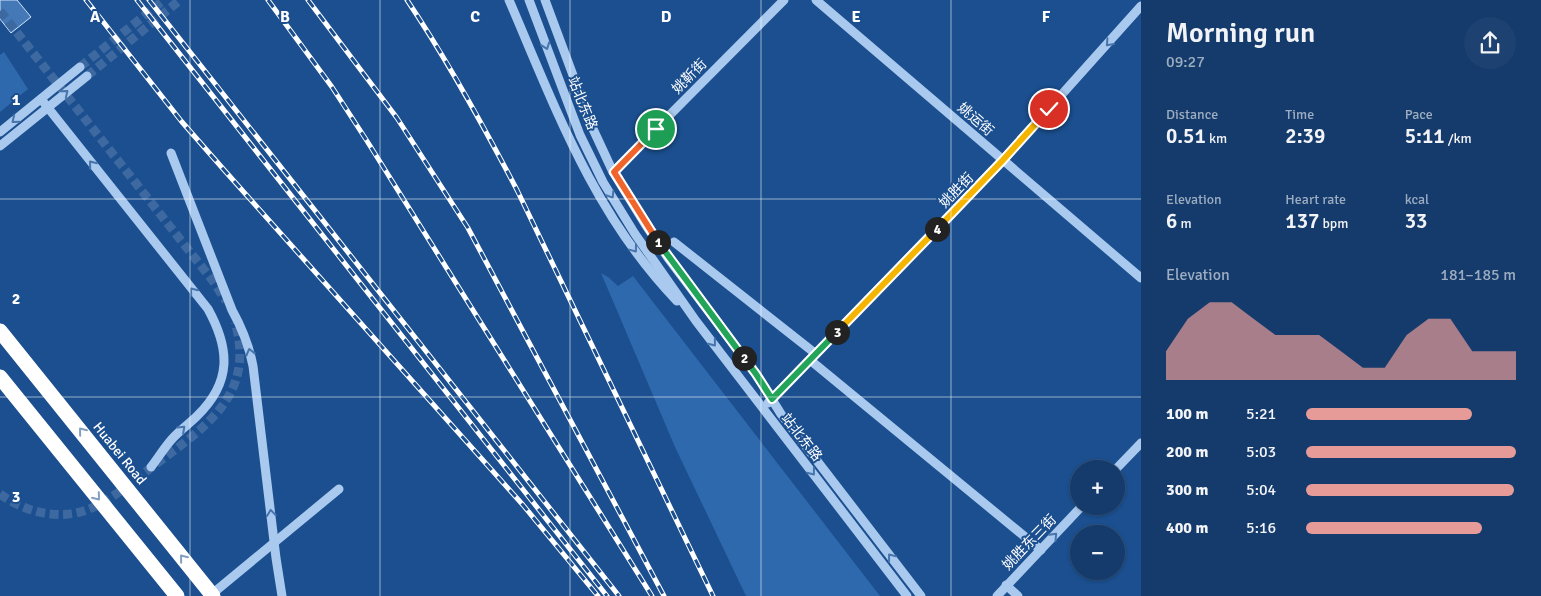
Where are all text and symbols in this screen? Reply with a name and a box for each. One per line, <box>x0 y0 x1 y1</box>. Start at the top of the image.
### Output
text: A <box>90 7 101 27</box>
text: B <box>280 7 290 27</box>
text: C <box>470 7 480 27</box>
text: D <box>661 7 672 27</box>
text: E <box>851 7 861 27</box>
text: F <box>1042 7 1051 27</box>
text: Morning run <box>1166 16 1315 50</box>
button: share <box>1464 17 1516 69</box>
one-way arrow <box>1105 37 1114 46</box>
one-way arrow <box>540 41 550 50</box>
text: 09:27 <box>1166 52 1205 72</box>
street label: 姚靳街 <box>668 55 710 97</box>
street label: 站北东路 <box>564 74 601 132</box>
pin <box>1028 88 1070 130</box>
text: 1 <box>12 90 21 110</box>
one-way arrow <box>59 91 68 99</box>
icon: check <box>1035 95 1063 123</box>
street label: 姚运街 <box>954 99 997 140</box>
text: Distance <box>1166 106 1218 123</box>
text: Time <box>1285 106 1314 123</box>
text: Pace <box>1405 106 1433 123</box>
pin <box>635 108 677 150</box>
one-way arrow <box>12 114 21 122</box>
icon: arrive <box>642 115 670 143</box>
text: 0.51 <box>1166 123 1206 149</box>
text: 2:39 <box>1285 123 1325 149</box>
text: 5:11 <box>1405 123 1445 149</box>
text: km <box>1206 130 1227 147</box>
text: /km <box>1445 130 1472 147</box>
one-way arrow <box>89 161 97 170</box>
street label: 姚胜街 <box>936 169 977 211</box>
one-way arrow <box>604 189 614 198</box>
text: Elevation <box>1166 191 1222 208</box>
text: Heart rate <box>1285 191 1346 208</box>
text: kcal <box>1405 191 1429 208</box>
text: 6 <box>1166 208 1177 234</box>
text: 137 <box>1285 208 1319 234</box>
text: 33 <box>1405 208 1427 234</box>
text: m <box>1177 215 1192 232</box>
text: bpm <box>1319 215 1348 232</box>
pin: 4 <box>924 216 950 242</box>
text: 4 <box>934 221 941 238</box>
pin: 1 <box>646 230 670 254</box>
text: 1 <box>655 234 662 251</box>
one-way arrow <box>629 243 637 252</box>
text: Elevation <box>1166 265 1230 285</box>
text: 181–185 m <box>1440 265 1516 285</box>
one-way arrow <box>190 287 199 296</box>
text: 2 <box>12 289 20 309</box>
pin: 3 <box>824 320 850 344</box>
text: 3 <box>834 324 841 341</box>
one-way arrow <box>707 337 715 346</box>
pin: 2 <box>732 346 756 370</box>
one-way arrow <box>245 348 256 357</box>
text: 2 <box>741 350 748 367</box>
text: 100 m <box>1166 404 1208 424</box>
text: 5:21 <box>1246 404 1276 424</box>
street label: 站北东路 <box>778 410 826 465</box>
street label: Huabei Road <box>89 419 150 488</box>
one-way arrow <box>176 426 185 435</box>
one-way arrow <box>79 428 87 437</box>
text: 200 m <box>1166 442 1208 462</box>
text: 5:03 <box>1246 442 1276 462</box>
map controls <box>1070 460 1125 580</box>
button: + <box>1070 460 1125 515</box>
one-way arrow <box>806 466 814 475</box>
text: 300 m <box>1166 480 1208 500</box>
text: 5:04 <box>1246 480 1276 500</box>
text: 3 <box>12 487 20 507</box>
one-way arrow <box>91 491 100 500</box>
one-way arrow <box>266 509 277 517</box>
street label: 姚胜东三街 <box>999 511 1060 573</box>
text: 400 m <box>1166 518 1208 538</box>
text: 5:16 <box>1246 518 1276 538</box>
button: − <box>1070 525 1125 580</box>
one-way arrow <box>1048 532 1057 541</box>
one-way arrow <box>888 553 897 563</box>
one-way arrow <box>180 555 188 564</box>

